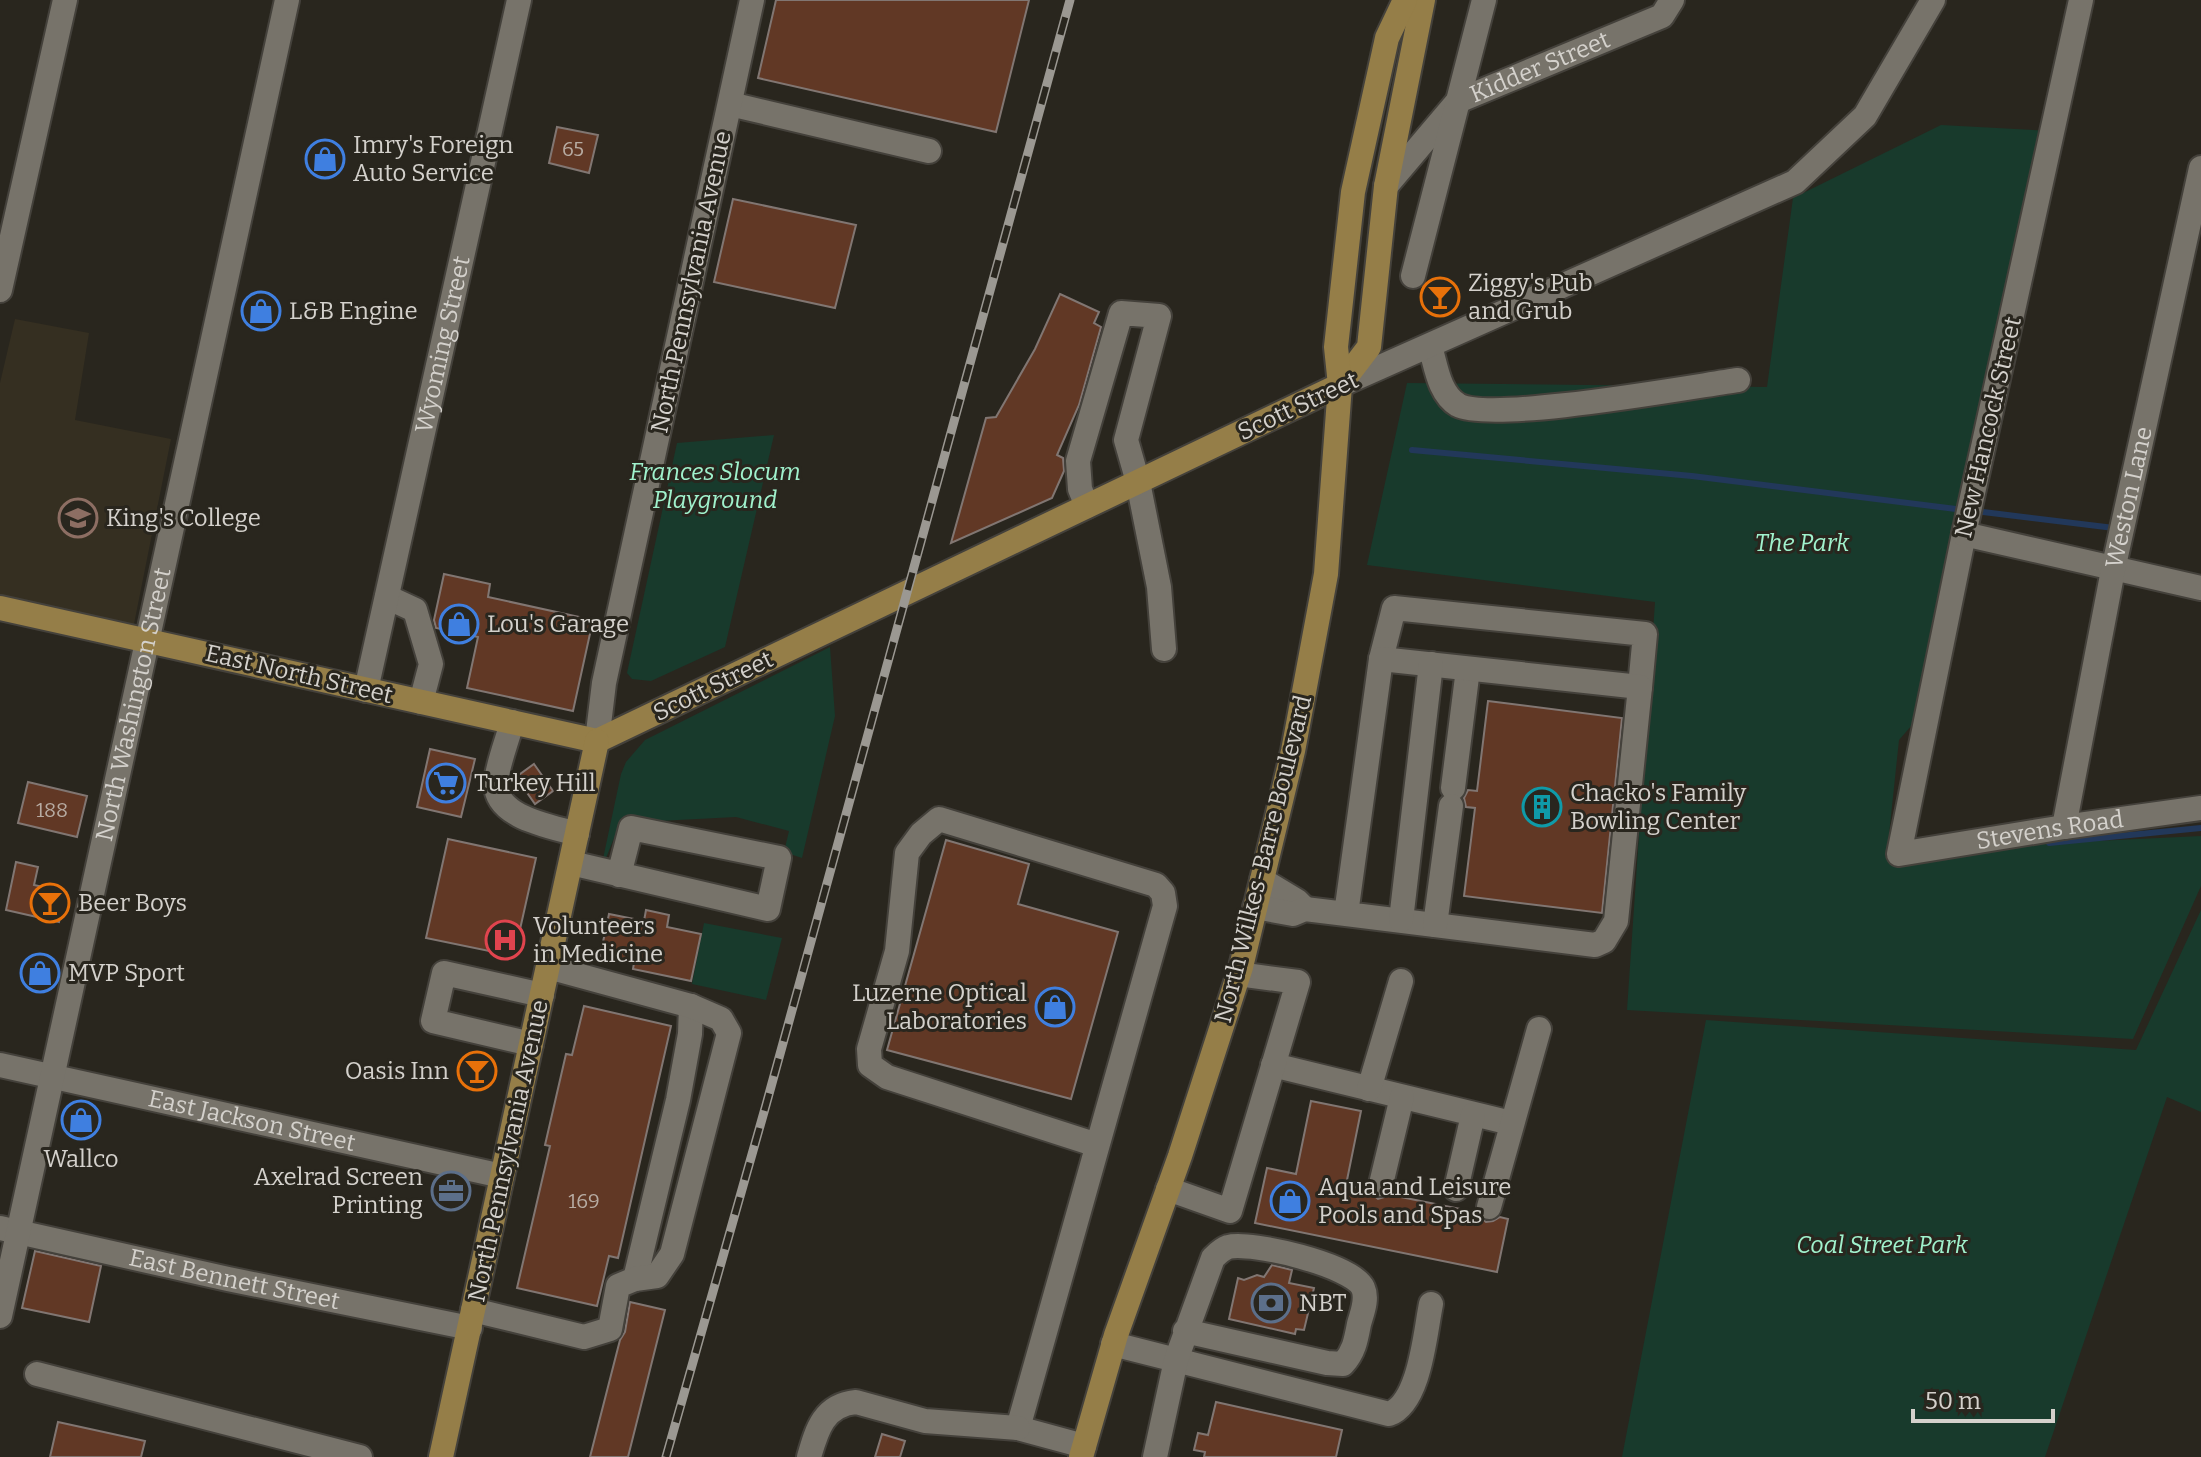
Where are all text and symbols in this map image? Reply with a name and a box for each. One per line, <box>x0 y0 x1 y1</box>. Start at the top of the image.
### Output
street label: Kidder Street <box>1466 25 1614 108</box>
street label: North Pennsylvania Avenue <box>645 128 737 436</box>
place label: Imry's Foreign Auto Service <box>353 131 513 187</box>
house number: 65 <box>562 137 584 161</box>
shop icon: Imry's Foreign Auto Service <box>304 138 346 180</box>
street label: Wyoming Street <box>409 253 476 435</box>
place label: Ziggy's Pub and Grub <box>1468 269 1593 325</box>
bar icon: Ziggy's Pub and Grub <box>1419 276 1461 318</box>
shop icon: L&B Engine <box>240 290 282 332</box>
place label: L&B Engine <box>289 297 418 325</box>
street label: New Hancock Street <box>1949 313 2027 540</box>
street label: Scott Street <box>1233 366 1363 446</box>
street label: Weston Lane <box>2100 424 2158 571</box>
park label: Frances Slocum Playground <box>629 458 801 514</box>
school or university icon: King's College <box>57 497 99 539</box>
place label: King's College <box>106 504 261 532</box>
park label: The Park <box>1755 529 1850 557</box>
street label: North Washington Street <box>90 565 177 844</box>
shop icon: Lou's Garage <box>438 603 480 645</box>
place label: Lou's Garage <box>487 610 629 638</box>
street label: East North Street <box>203 639 396 709</box>
street label: Scott Street <box>649 645 778 727</box>
street label: North Wilkes-Barre Boulevard <box>1209 692 1317 1026</box>
supermarket icon: Turkey Hill <box>425 762 467 804</box>
place label: Turkey Hill <box>474 769 596 797</box>
place label: Chacko's Family Bowling Center <box>1570 779 1746 835</box>
building icon: Chacko's Family Bowling Center <box>1521 786 1563 828</box>
house number: 188 <box>36 798 68 822</box>
street label: Stevens Road <box>1974 805 2125 855</box>
bar icon: Beer Boys <box>29 882 71 924</box>
place label: Beer Boys <box>78 889 187 917</box>
place label: Volunteers in Medicine <box>533 912 663 968</box>
hospital icon: Volunteers in Medicine <box>484 919 526 961</box>
shop icon: MVP Sport <box>19 952 61 994</box>
place label: MVP Sport <box>68 959 185 987</box>
place label: Luzerne Optical Laboratories <box>852 979 1027 1035</box>
shop icon: Luzerne Optical Laboratories <box>1034 986 1076 1028</box>
street label: North Pennsylvania Avenue <box>462 997 554 1305</box>
bar icon: Oasis Inn <box>456 1050 498 1092</box>
place label: Oasis Inn <box>345 1057 449 1085</box>
street label: East Jackson Street <box>146 1084 358 1157</box>
shop icon: Wallco <box>60 1099 102 1141</box>
place label: Wallco <box>43 1145 119 1173</box>
place label: Axelrad Screen Printing <box>254 1163 423 1219</box>
office icon: Axelrad Screen Printing <box>430 1170 472 1212</box>
place label: Aqua and Leisure Pools and Spas <box>1318 1173 1511 1229</box>
shop icon: Aqua and Leisure Pools and Spas <box>1269 1180 1311 1222</box>
house number: 169 <box>568 1189 600 1213</box>
park label: Coal Street Park <box>1796 1231 1969 1259</box>
street label: East Bennett Street <box>126 1243 342 1315</box>
bank icon: NBT <box>1250 1282 1292 1324</box>
place label: NBT <box>1299 1289 1347 1317</box>
scale bar <box>1913 1373 2053 1423</box>
text: 50 m <box>1925 1387 1981 1415</box>

